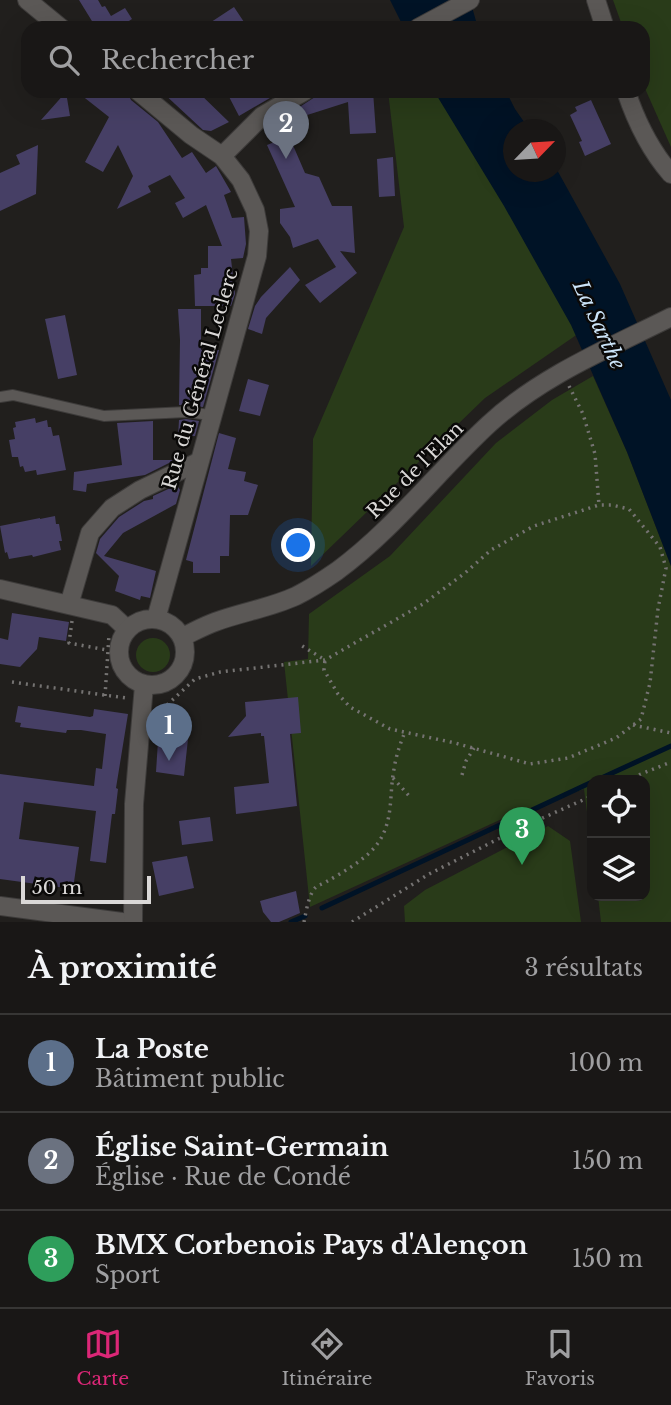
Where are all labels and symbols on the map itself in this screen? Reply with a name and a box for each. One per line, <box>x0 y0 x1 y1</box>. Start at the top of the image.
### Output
pin: 2 <box>263 101 309 159</box>
north arrow <box>503 119 566 182</box>
street label: Rue du Général Leclerc <box>157 266 243 492</box>
water label: La Sarthe <box>567 275 631 374</box>
street label: Rue de l'Elan <box>362 417 468 523</box>
your location <box>281 528 315 562</box>
pin: 1 <box>146 703 192 761</box>
pin: 3 <box>499 807 545 865</box>
scale bar <box>21 873 150 905</box>

